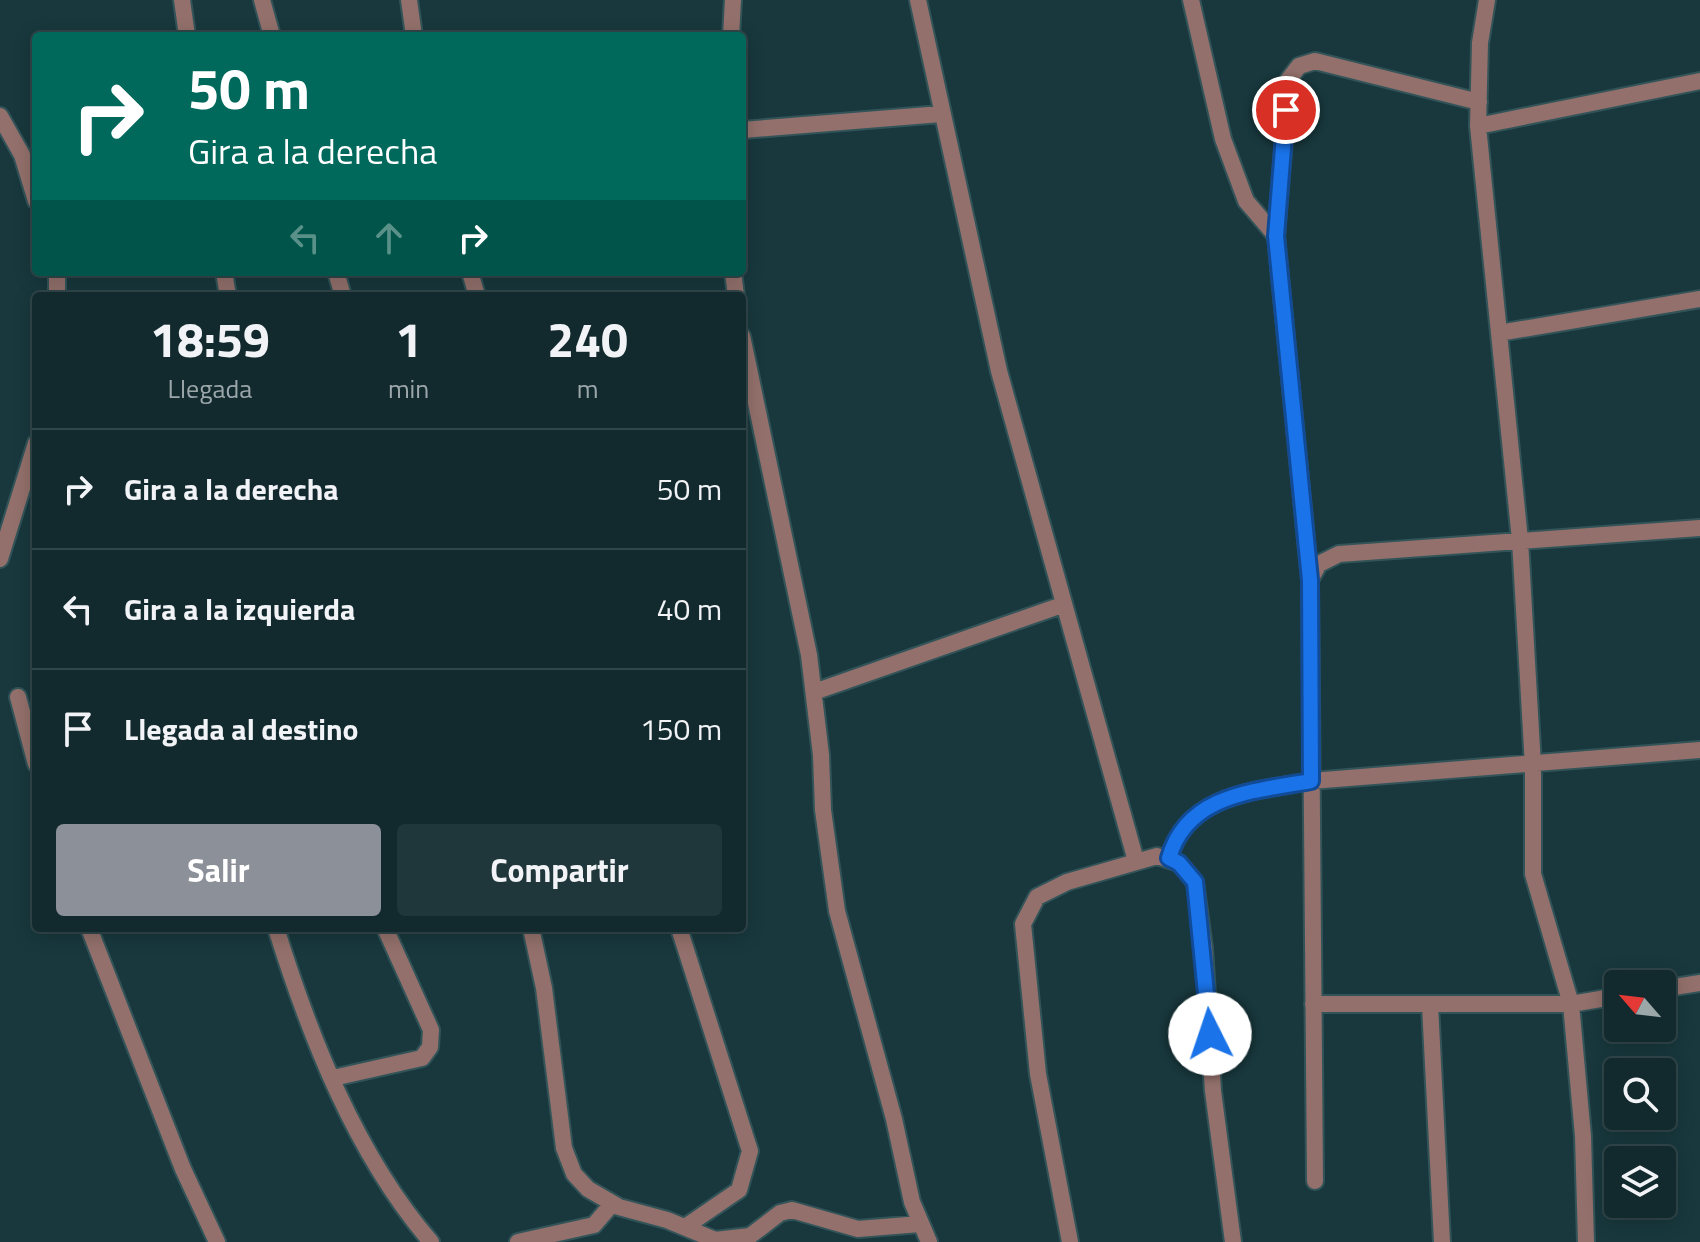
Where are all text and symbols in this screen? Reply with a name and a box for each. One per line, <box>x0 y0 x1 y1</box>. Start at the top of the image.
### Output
text: 50 m <box>188 46 310 131</box>
icon: right <box>56 64 160 168</box>
pin <box>1252 76 1320 144</box>
icon: arrive <box>1264 88 1308 132</box>
text: Gira a la derecha <box>188 123 437 178</box>
icon: left <box>283 216 327 260</box>
icon: ahead <box>367 216 411 260</box>
icon: right <box>451 216 495 260</box>
text: 18:59 <box>150 303 270 376</box>
text: 1 <box>395 303 422 376</box>
text: 240 <box>547 303 628 376</box>
text: Llegada <box>168 369 252 408</box>
text: min <box>388 369 429 408</box>
text: m <box>577 369 599 408</box>
text: Gira a la derecha <box>124 466 339 512</box>
text: 50 m <box>657 466 722 512</box>
icon: right <box>56 467 100 511</box>
text: Gira a la izquierda <box>124 586 355 632</box>
text: 40 m <box>657 586 722 632</box>
icon: left <box>56 587 100 631</box>
text: Llegada al destino <box>124 706 358 752</box>
text: 150 m <box>640 706 722 752</box>
icon: arrive <box>56 707 100 751</box>
button: Salir <box>56 824 381 916</box>
button: Compartir <box>397 824 722 916</box>
north arrow <box>1604 970 1676 1042</box>
map controls <box>1604 970 1676 1218</box>
position arrow <box>1168 992 1252 1076</box>
button: search <box>1604 1058 1676 1130</box>
button: layers <box>1604 1146 1676 1218</box>

